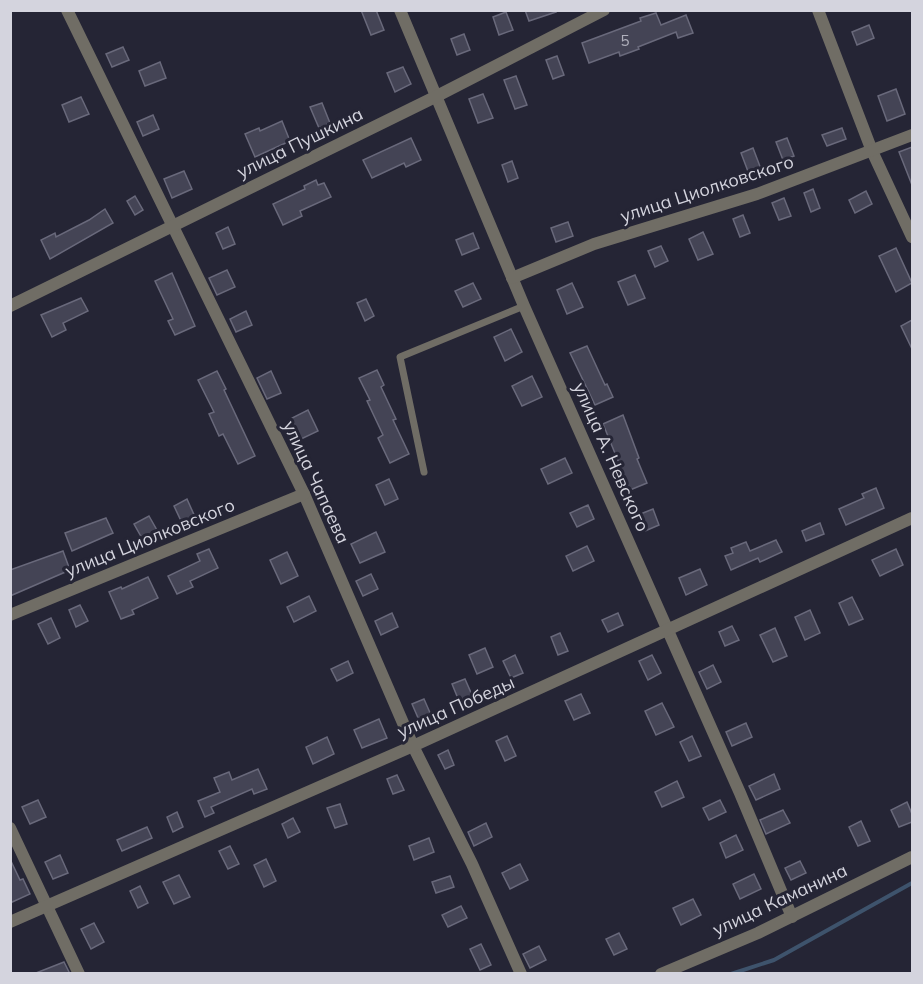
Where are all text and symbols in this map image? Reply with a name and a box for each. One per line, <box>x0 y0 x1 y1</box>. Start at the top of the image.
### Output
house number: 5 <box>620 31 630 50</box>
street label: улица Пушкина <box>233 102 367 183</box>
street label: улица Циолковского <box>617 150 796 227</box>
street label: улица А. Невского <box>568 379 655 535</box>
street label: улица Чапаева <box>278 417 355 547</box>
street label: улица Циолковского <box>62 493 238 582</box>
street label: улица Победы <box>393 670 518 743</box>
street label: улица Каманина <box>709 858 851 941</box>

